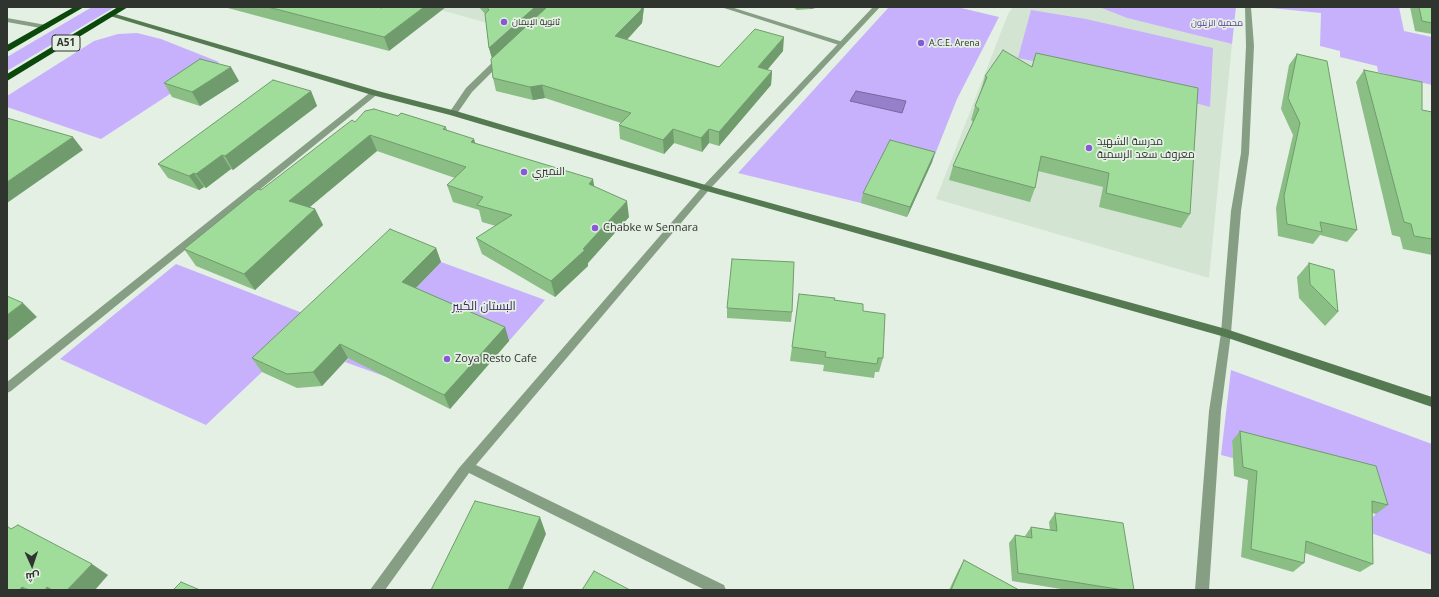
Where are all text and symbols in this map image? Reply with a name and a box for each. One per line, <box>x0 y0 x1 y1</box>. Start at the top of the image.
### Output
marker: ثانوية الإيمان <box>499 17 509 27</box>
place label: ثانوية الإيمان <box>512 17 560 27</box>
park label: محمية الزيتون <box>1191 18 1243 28</box>
road number: A51 <box>52 35 80 51</box>
marker: A.C.E. Arena <box>916 38 926 48</box>
place label: A.C.E. Arena <box>929 38 980 48</box>
place label: مدرسة الشهيد معروف سعد الرسمية <box>1097 135 1195 161</box>
marker: مدرسة الشهيد معروف سعد الرسمية <box>1084 143 1094 153</box>
place label: النميري <box>532 165 565 179</box>
marker: النميري <box>519 167 529 177</box>
place label: Chabke w Sennara <box>603 221 698 235</box>
marker: Chabke w Sennara <box>590 223 600 233</box>
district label: البستان الكبير <box>452 300 516 314</box>
place label: Zoya Resto Cafe <box>455 352 537 366</box>
marker: Zoya Resto Cafe <box>442 354 452 364</box>
north arrow <box>12 545 52 585</box>
text: ش <box>25 570 40 585</box>

